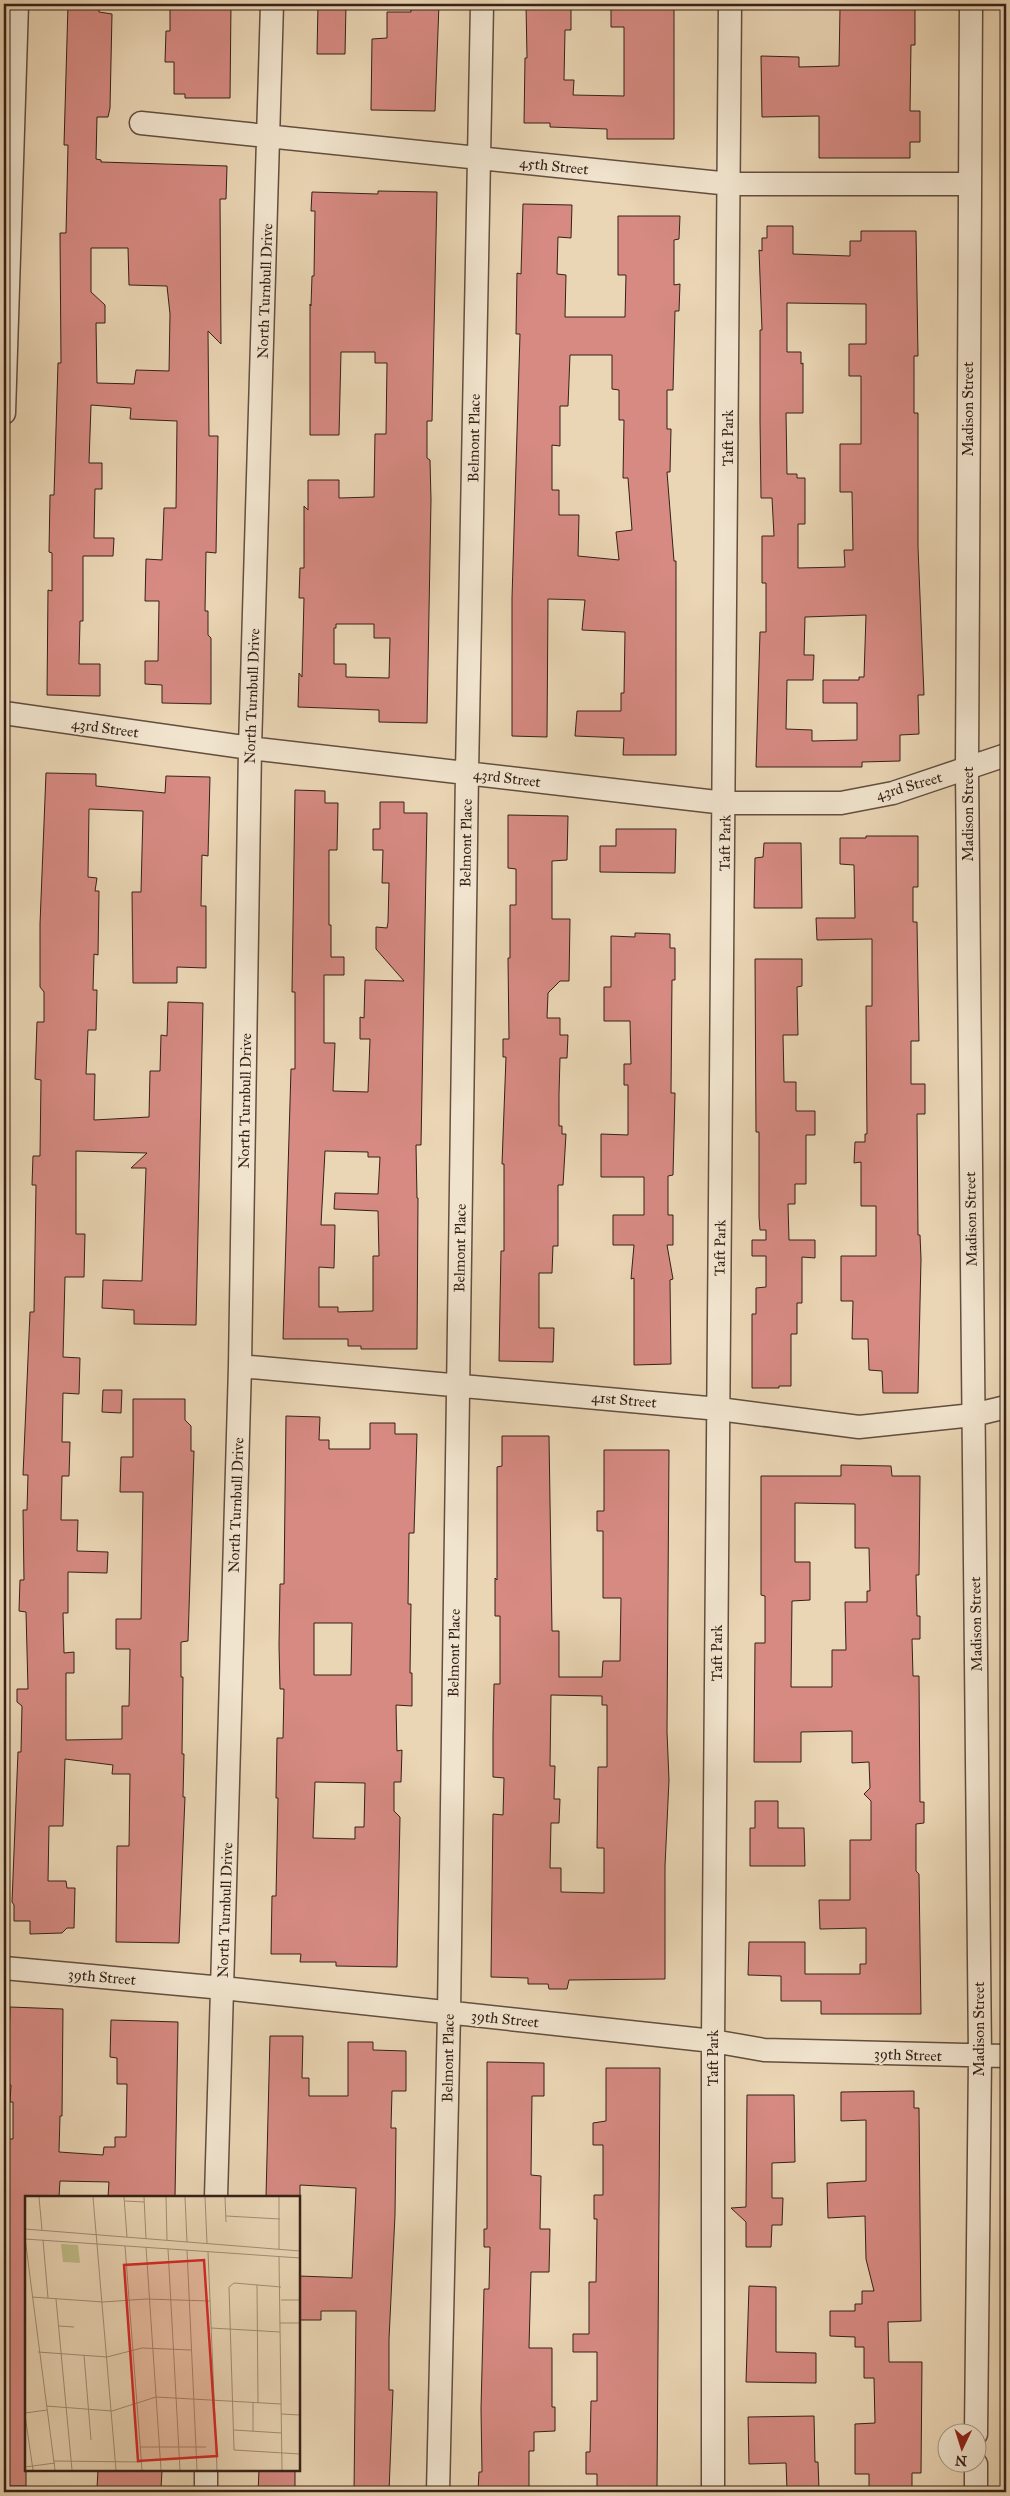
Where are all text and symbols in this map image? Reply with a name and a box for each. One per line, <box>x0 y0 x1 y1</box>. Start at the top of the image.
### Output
street label: 45th Street <box>519 153 590 179</box>
street label: North Turnbull Drive <box>254 223 276 359</box>
street label: Madison Street <box>959 361 977 457</box>
street label: Belmont Place <box>464 394 484 482</box>
street label: Taft Park <box>719 410 737 466</box>
street label: North Turnbull Drive <box>241 628 263 764</box>
street label: 43rd Street <box>70 714 141 742</box>
street label: 43rd Street <box>472 765 542 791</box>
street label: Madison Street <box>959 766 977 862</box>
street label: 43rd Street <box>874 768 945 804</box>
street label: Belmont Place <box>456 799 476 887</box>
street label: Taft Park <box>716 815 734 871</box>
street label: North Turnbull Drive <box>235 1033 255 1169</box>
street label: Madison Street <box>961 1171 981 1267</box>
street label: Belmont Place <box>450 1204 470 1292</box>
street label: Taft Park <box>711 1220 729 1276</box>
street label: 41st Street <box>591 1388 658 1412</box>
street label: North Turnbull Drive <box>225 1437 247 1573</box>
street label: Madison Street <box>966 1576 986 1672</box>
street label: Belmont Place <box>444 1609 464 1697</box>
street label: Taft Park <box>708 1625 726 1681</box>
street label: North Turnbull Drive <box>214 1842 236 1978</box>
street label: 39th Street <box>67 1965 137 1989</box>
street label: Madison Street <box>970 1981 988 2077</box>
street label: 39th Street <box>470 2006 541 2032</box>
street label: Belmont Place <box>438 2014 458 2102</box>
street label: Taft Park <box>704 2030 722 2086</box>
street label: 39th Street <box>874 2045 943 2065</box>
inset map <box>25 2196 300 2471</box>
north arrow <box>938 2424 988 2474</box>
text: N <box>954 2452 968 2469</box>

